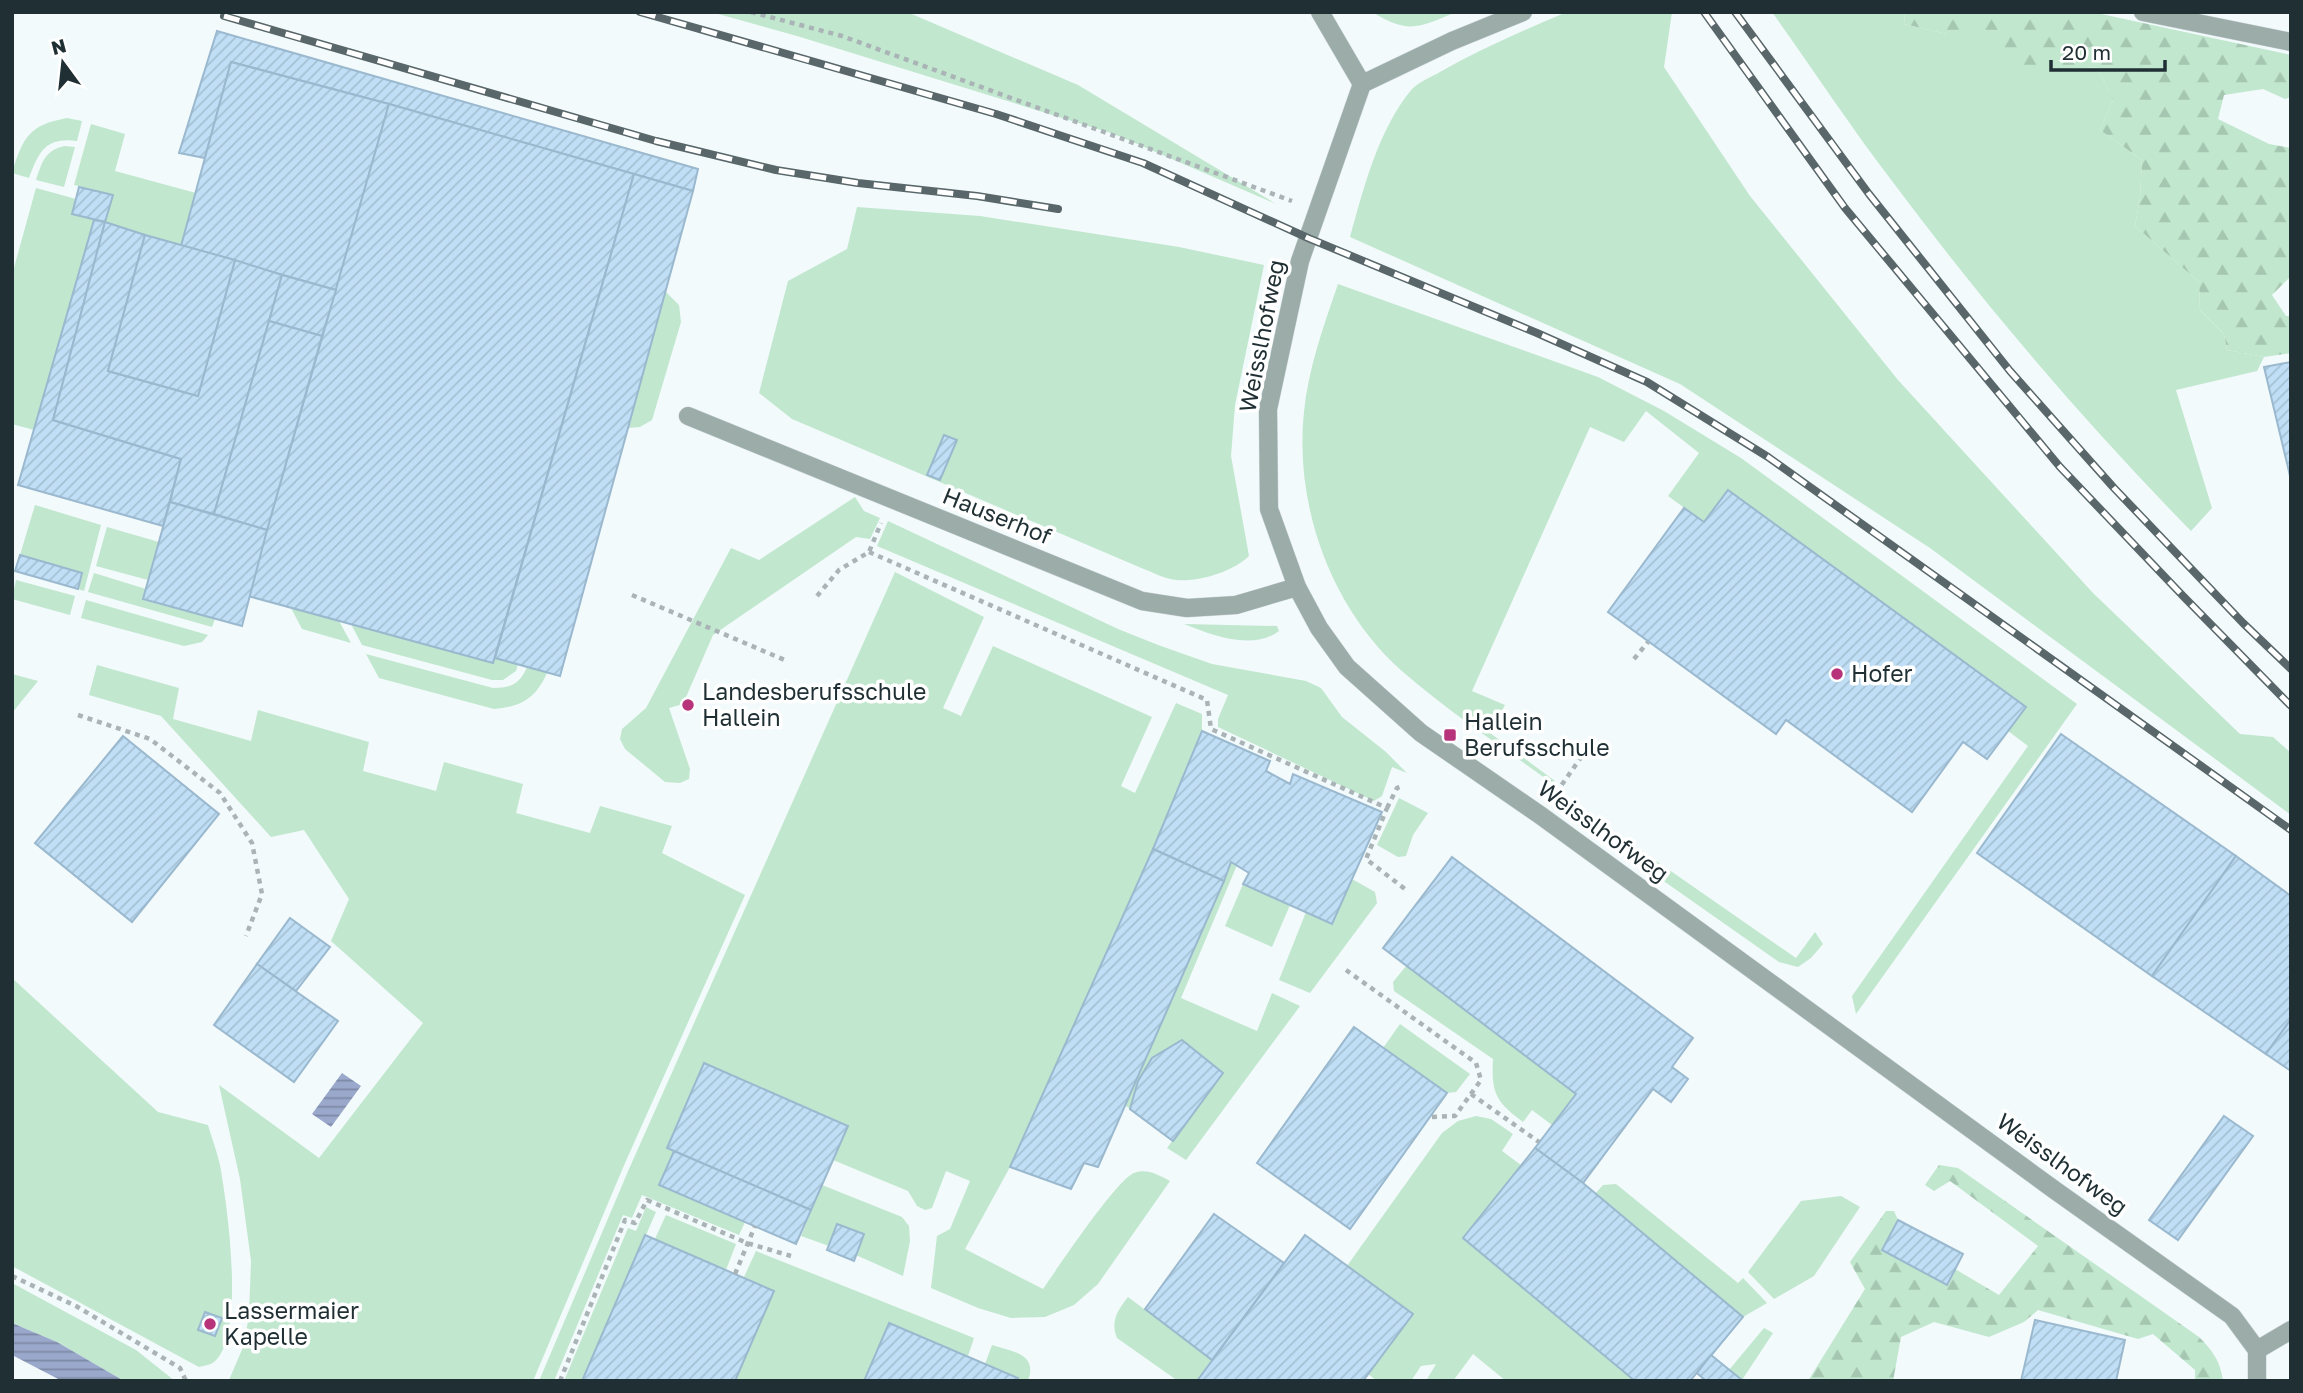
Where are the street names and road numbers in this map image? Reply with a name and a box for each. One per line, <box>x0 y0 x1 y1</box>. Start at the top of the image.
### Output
street label: Weisslhofweg <box>1233 257 1290 414</box>
street label: Hauserhof <box>939 481 1056 550</box>
street label: Weisslhofweg <box>1533 773 1674 887</box>
street label: Weisslhofweg <box>1992 1106 2133 1220</box>

